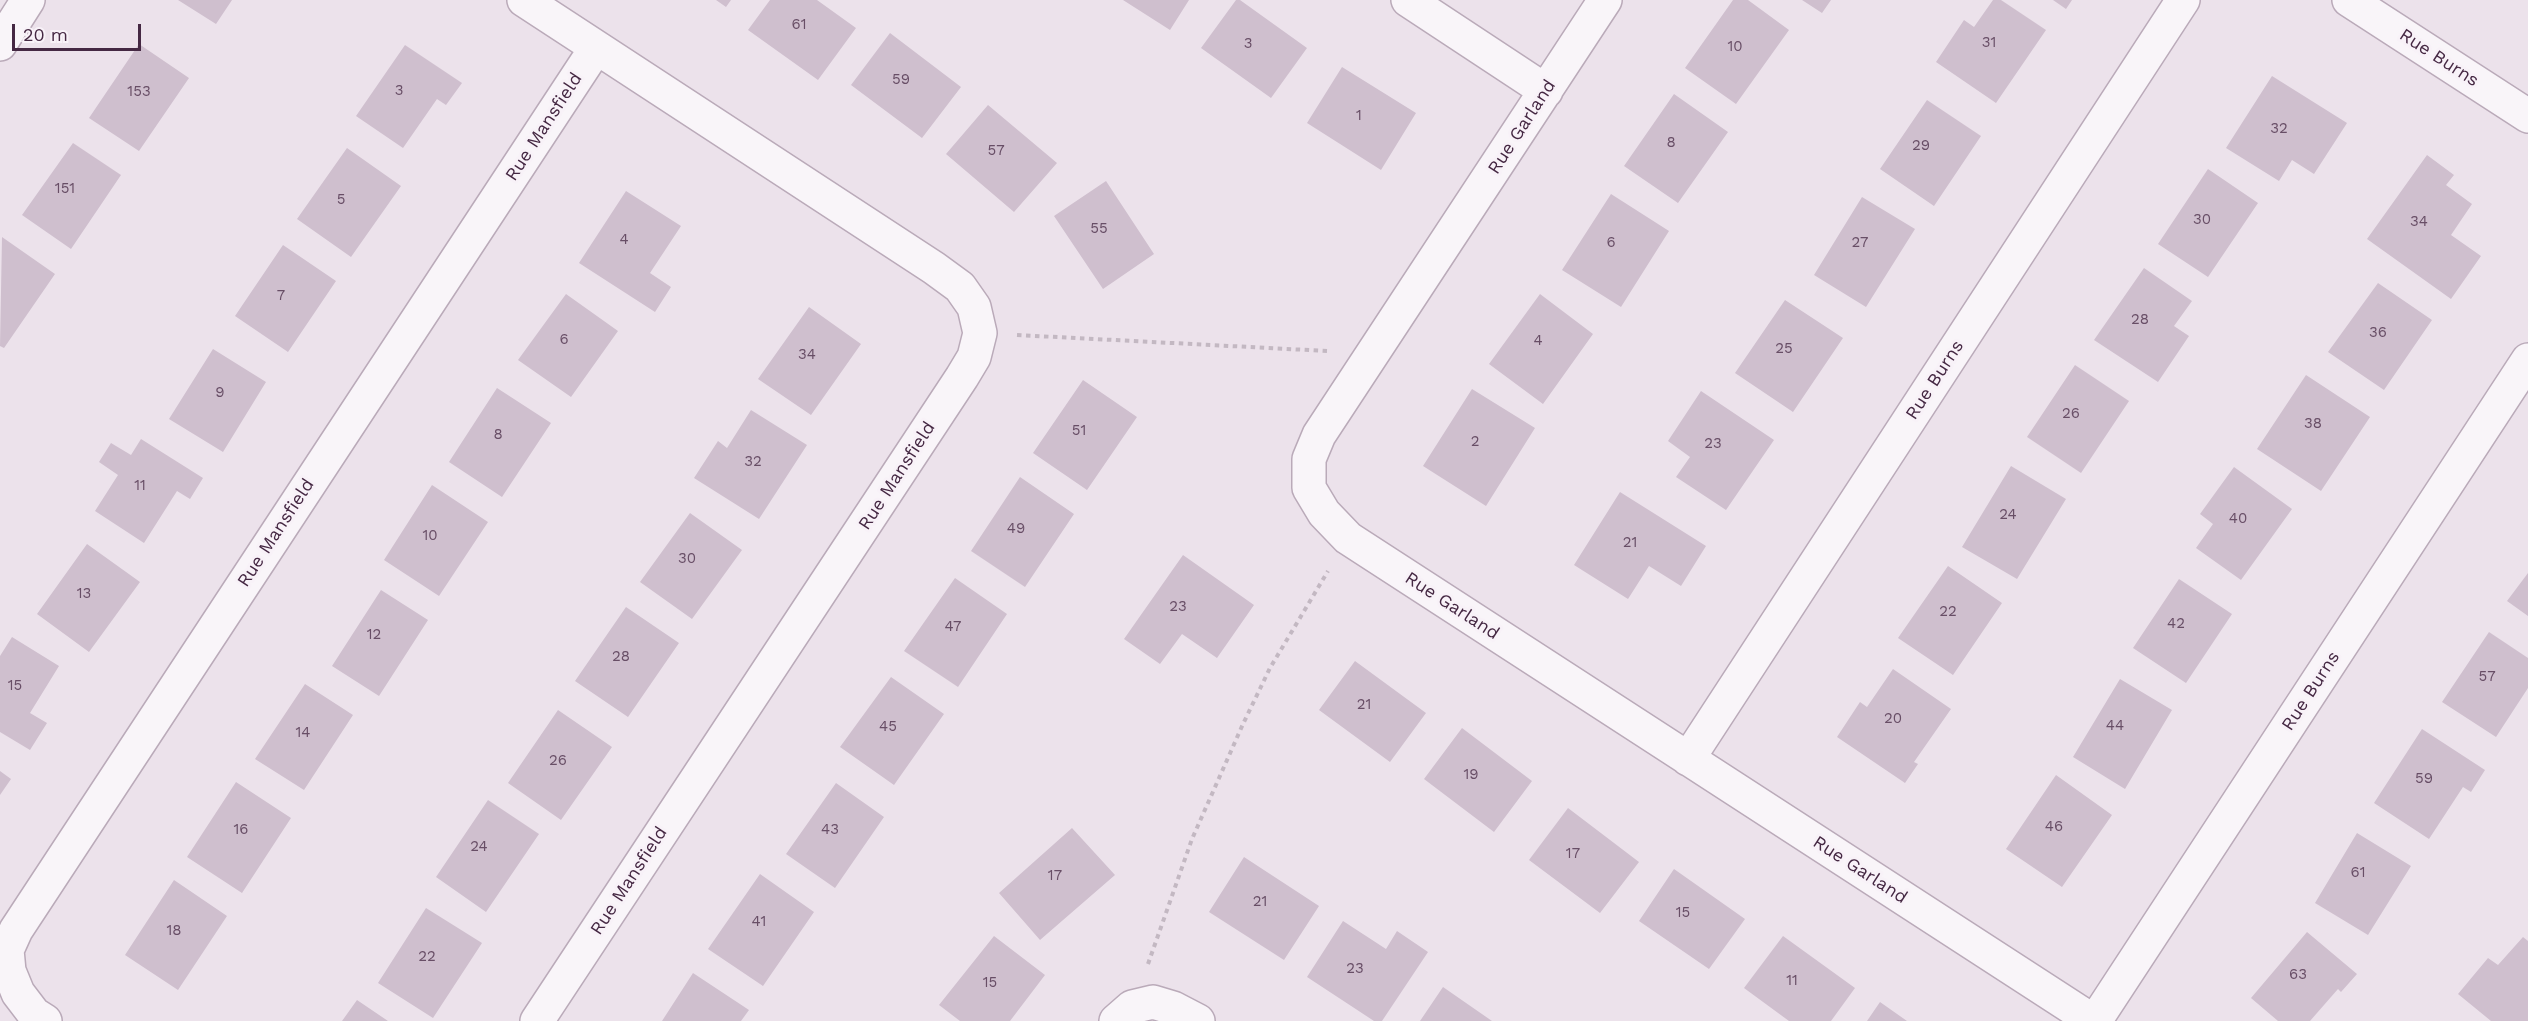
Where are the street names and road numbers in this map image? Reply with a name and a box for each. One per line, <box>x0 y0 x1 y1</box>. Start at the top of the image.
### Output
street label: Rue Burns <box>2395 24 2483 92</box>
street label: Rue Mansfield <box>501 69 587 185</box>
street label: Rue Garland <box>1484 76 1560 178</box>
street label: Rue Burns <box>1901 336 1969 424</box>
street label: Rue Mansfield <box>854 418 940 534</box>
street label: Rue Mansfield <box>233 475 319 591</box>
street label: Rue Garland <box>1401 568 1503 644</box>
street label: Rue Burns <box>2277 647 2345 735</box>
street label: Rue Mansfield <box>586 823 672 939</box>
street label: Rue Garland <box>1809 832 1911 908</box>

